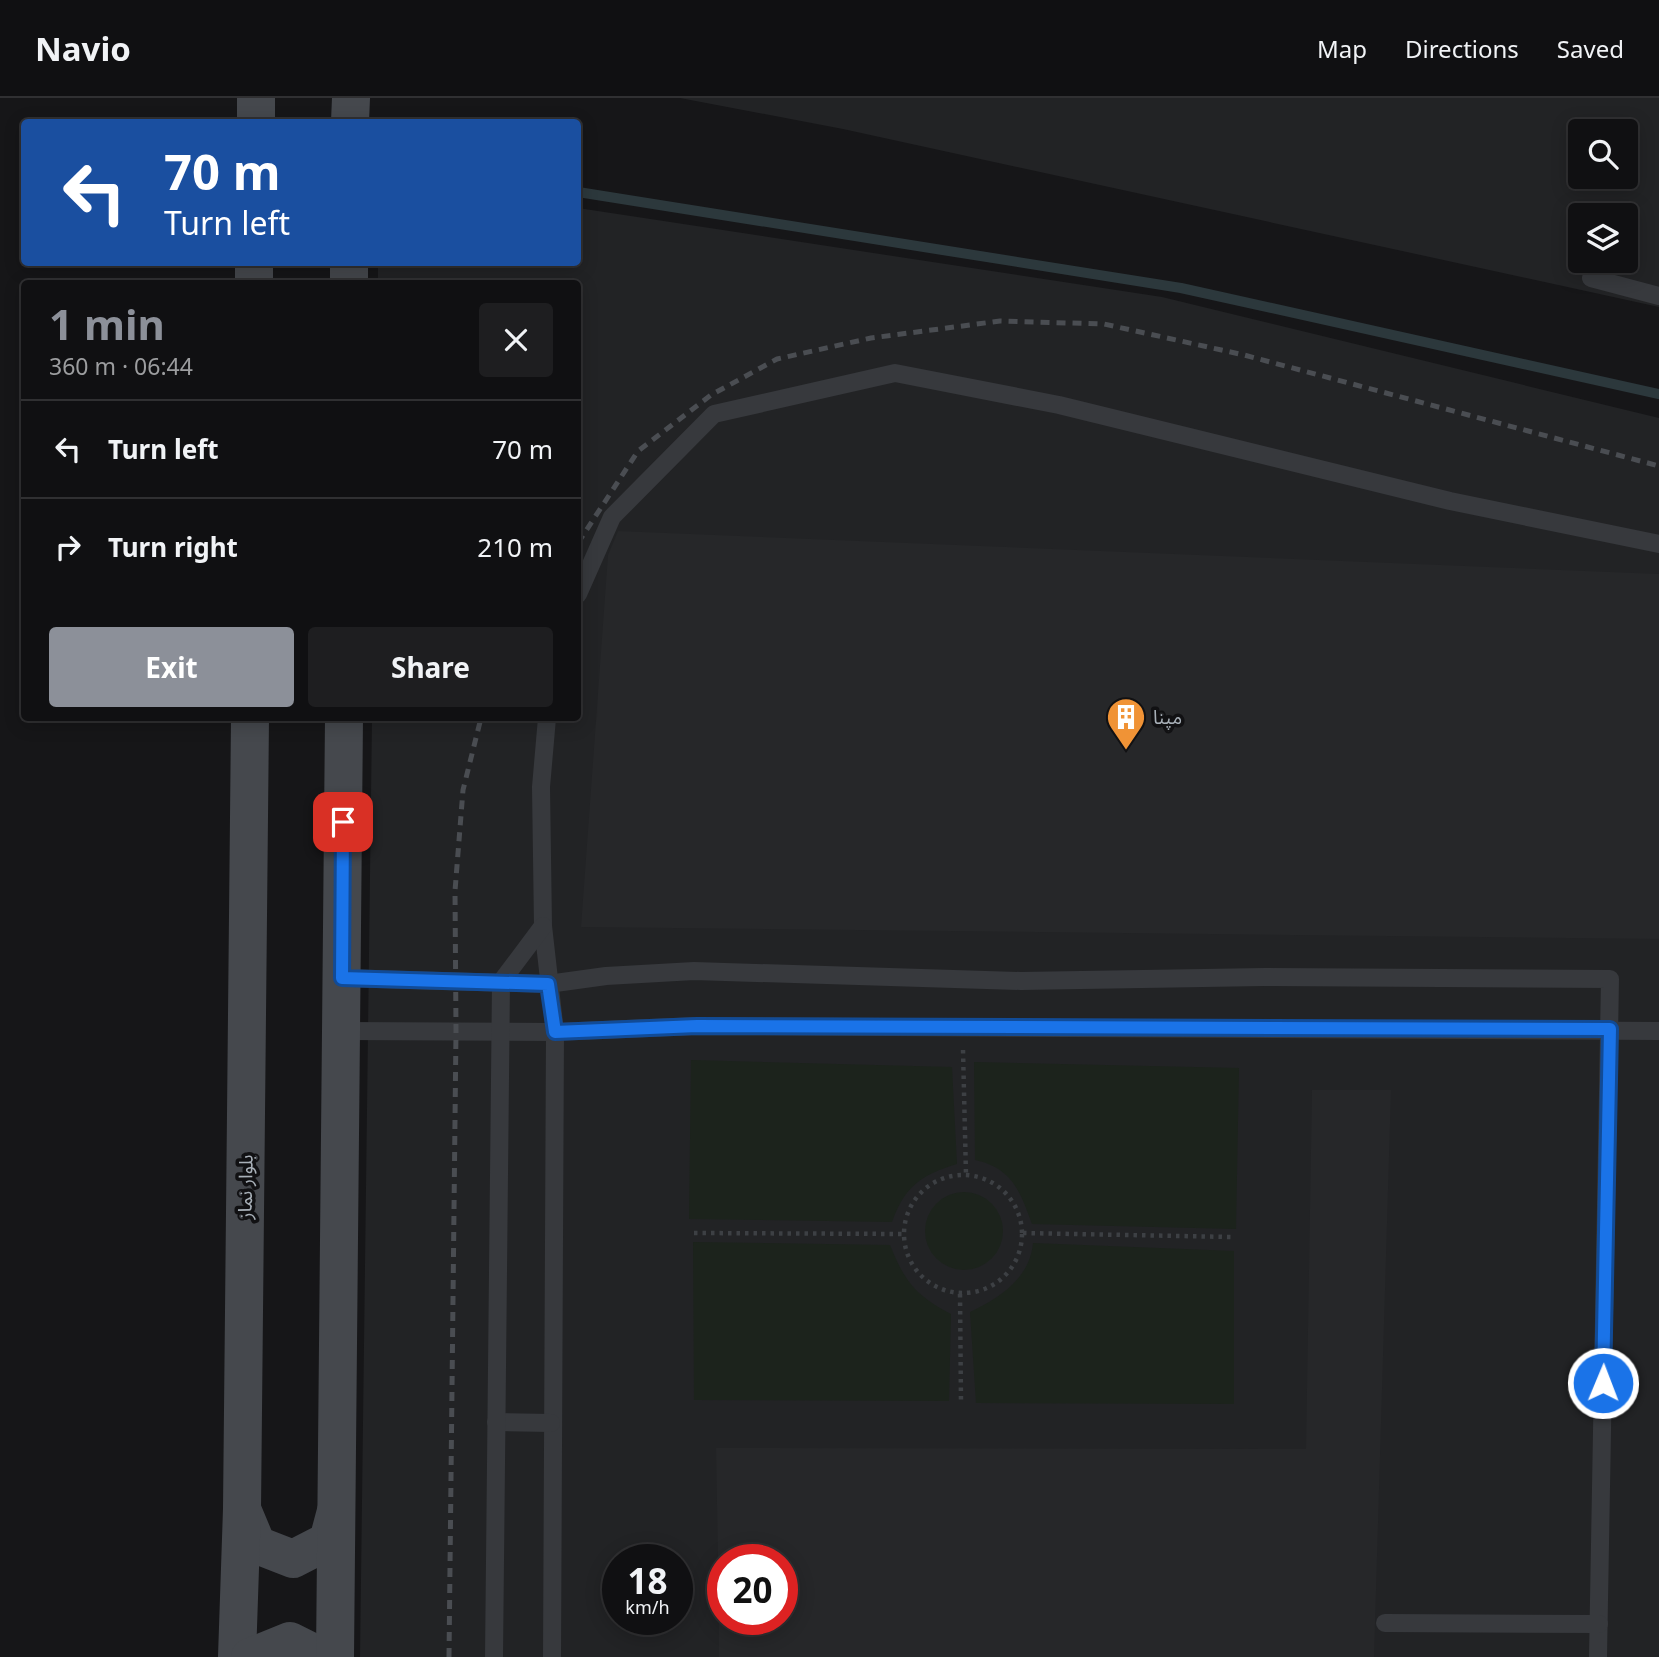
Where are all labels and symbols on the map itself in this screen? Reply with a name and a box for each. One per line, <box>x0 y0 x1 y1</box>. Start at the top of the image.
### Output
building icon: مپنا <box>1105 696 1147 751</box>
place label: مپنا <box>1153 704 1182 730</box>
pin <box>313 792 373 852</box>
street label: بلوار نماز <box>231 1154 259 1221</box>
position arrow <box>1566 1346 1640 1420</box>
speed limit sign: 20 <box>707 1544 798 1635</box>

